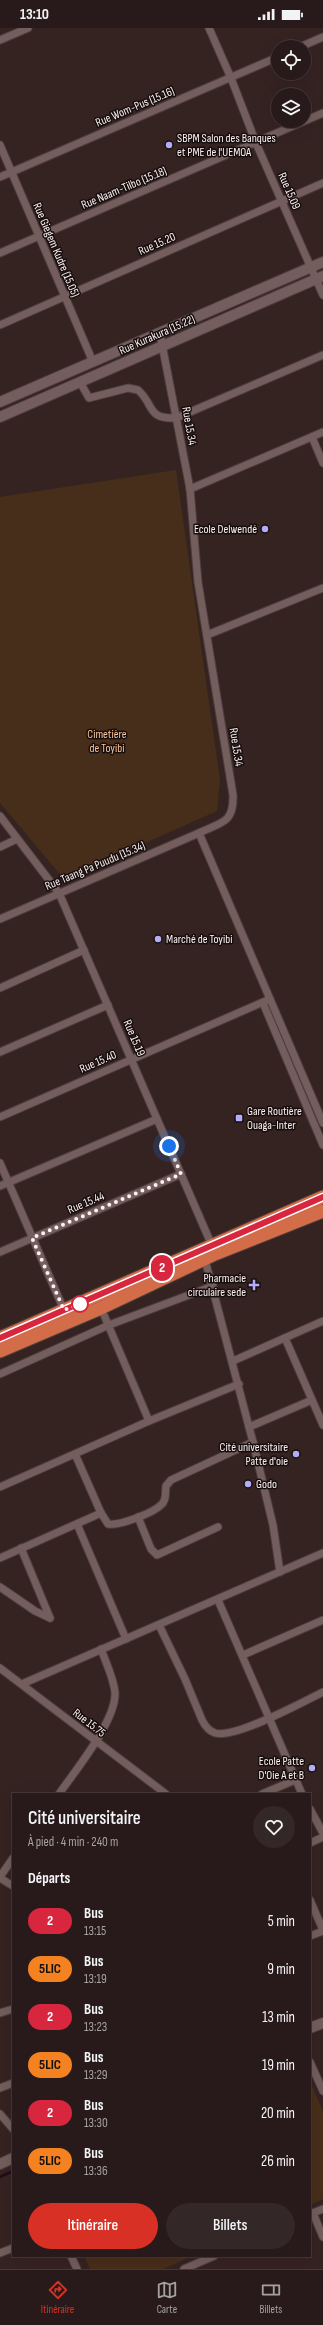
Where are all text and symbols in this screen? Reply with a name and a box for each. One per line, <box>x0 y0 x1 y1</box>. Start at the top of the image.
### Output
text: 13:10 <box>20 5 49 24</box>
map controls <box>271 40 311 128</box>
button: locate <box>271 40 311 80</box>
street label: Rue Wom-Pus (15.16) <box>93 84 177 130</box>
button: layers <box>271 88 311 128</box>
place label: SBPM Salon des Banques et PME de l'UEMOA <box>177 131 276 160</box>
marker: SBPM Salon des Banques et PME de l'UEMOA <box>164 140 174 150</box>
street label: Rue Naam-Tilbo (15.18) <box>79 163 169 213</box>
street label: Rue 15.09 <box>274 170 304 212</box>
street label: Rue Giegem Kudre (15.05) <box>29 201 83 299</box>
street label: Rue 15.20 <box>136 229 178 259</box>
street label: Rue Kurakura (15.22) <box>117 312 197 358</box>
street label: Rue 15.34 <box>178 406 200 446</box>
place label: Ecole Delwendé <box>194 522 257 537</box>
marker: Ecole Delwendé <box>260 524 270 534</box>
park label: Cimetière de Toyibi <box>87 727 127 756</box>
street label: Rue 15.34 <box>226 727 246 767</box>
street label: Rue Taang Pa Puudu (15.34) <box>43 838 147 894</box>
place label: Marché de Toyibi <box>166 932 232 947</box>
marker: Marché de Toyibi <box>153 934 163 944</box>
street label: Rue 15.19 <box>120 1017 148 1059</box>
street label: Rue 15.40 <box>77 1047 119 1077</box>
place label: Gare Routière Ouaga-Inter <box>247 1104 302 1133</box>
marker: Gare Routière Ouaga-Inter <box>234 1113 244 1123</box>
your location <box>159 1136 179 1156</box>
street label: Rue 15.44 <box>65 1189 107 1217</box>
line badge: 2 <box>149 1255 175 1281</box>
text: 2 <box>159 1259 165 1276</box>
place label: Pharmacie circulaire sede <box>188 1271 246 1300</box>
marker: Pharmacie circulaire sede <box>249 1280 259 1290</box>
unlabelled marker <box>71 1295 89 1313</box>
place label: Cité universitaire Patte d'oie <box>220 1440 288 1469</box>
marker: Cité universitaire Patte d'oie <box>291 1449 301 1459</box>
place label: Godo <box>256 1477 277 1492</box>
marker: Godo <box>243 1479 253 1489</box>
street label: Rue 15.75 <box>69 1705 109 1741</box>
place label: Ecole Patte D'Oie A et B <box>259 1754 304 1783</box>
marker: Ecole Patte D'Oie A et B <box>307 1763 317 1773</box>
button: heart <box>253 1806 295 1848</box>
text: Cité universitaire <box>28 1807 141 1830</box>
text: À pied · 4 min · 240 m <box>28 1834 118 1850</box>
text: Départs <box>28 1869 70 1888</box>
text: Bus <box>84 1904 103 1923</box>
text: 2 <box>47 1912 53 1929</box>
text: 5 min <box>268 1912 295 1931</box>
text: 13:15 <box>84 1923 106 1939</box>
text: Bus <box>84 1952 103 1971</box>
text: 5LIC <box>39 1960 61 1977</box>
text: 9 min <box>267 1960 295 1979</box>
text: 13:19 <box>84 1971 107 1987</box>
text: Bus <box>84 2000 103 2019</box>
text: 2 <box>47 2008 53 2025</box>
text: 13 min <box>262 2008 295 2027</box>
text: 13:23 <box>84 2019 107 2035</box>
text: Bus <box>84 2048 103 2067</box>
text: 5LIC <box>39 2056 61 2073</box>
text: 19 min <box>262 2056 295 2075</box>
text: 13:29 <box>84 2067 108 2083</box>
text: Bus <box>84 2096 103 2115</box>
text: 2 <box>47 2104 53 2121</box>
text: 20 min <box>261 2104 295 2123</box>
text: 13:30 <box>84 2115 108 2131</box>
text: Bus <box>84 2144 103 2163</box>
text: 5LIC <box>39 2152 61 2169</box>
text: 26 min <box>261 2152 295 2171</box>
text: 13:36 <box>84 2163 108 2179</box>
button: Itinéraire <box>28 2203 158 2249</box>
button: Billets <box>166 2203 295 2249</box>
tab: Itinéraire <box>41 2279 74 2316</box>
tab: Carte <box>156 2279 178 2316</box>
tab: Billets <box>260 2279 282 2316</box>

